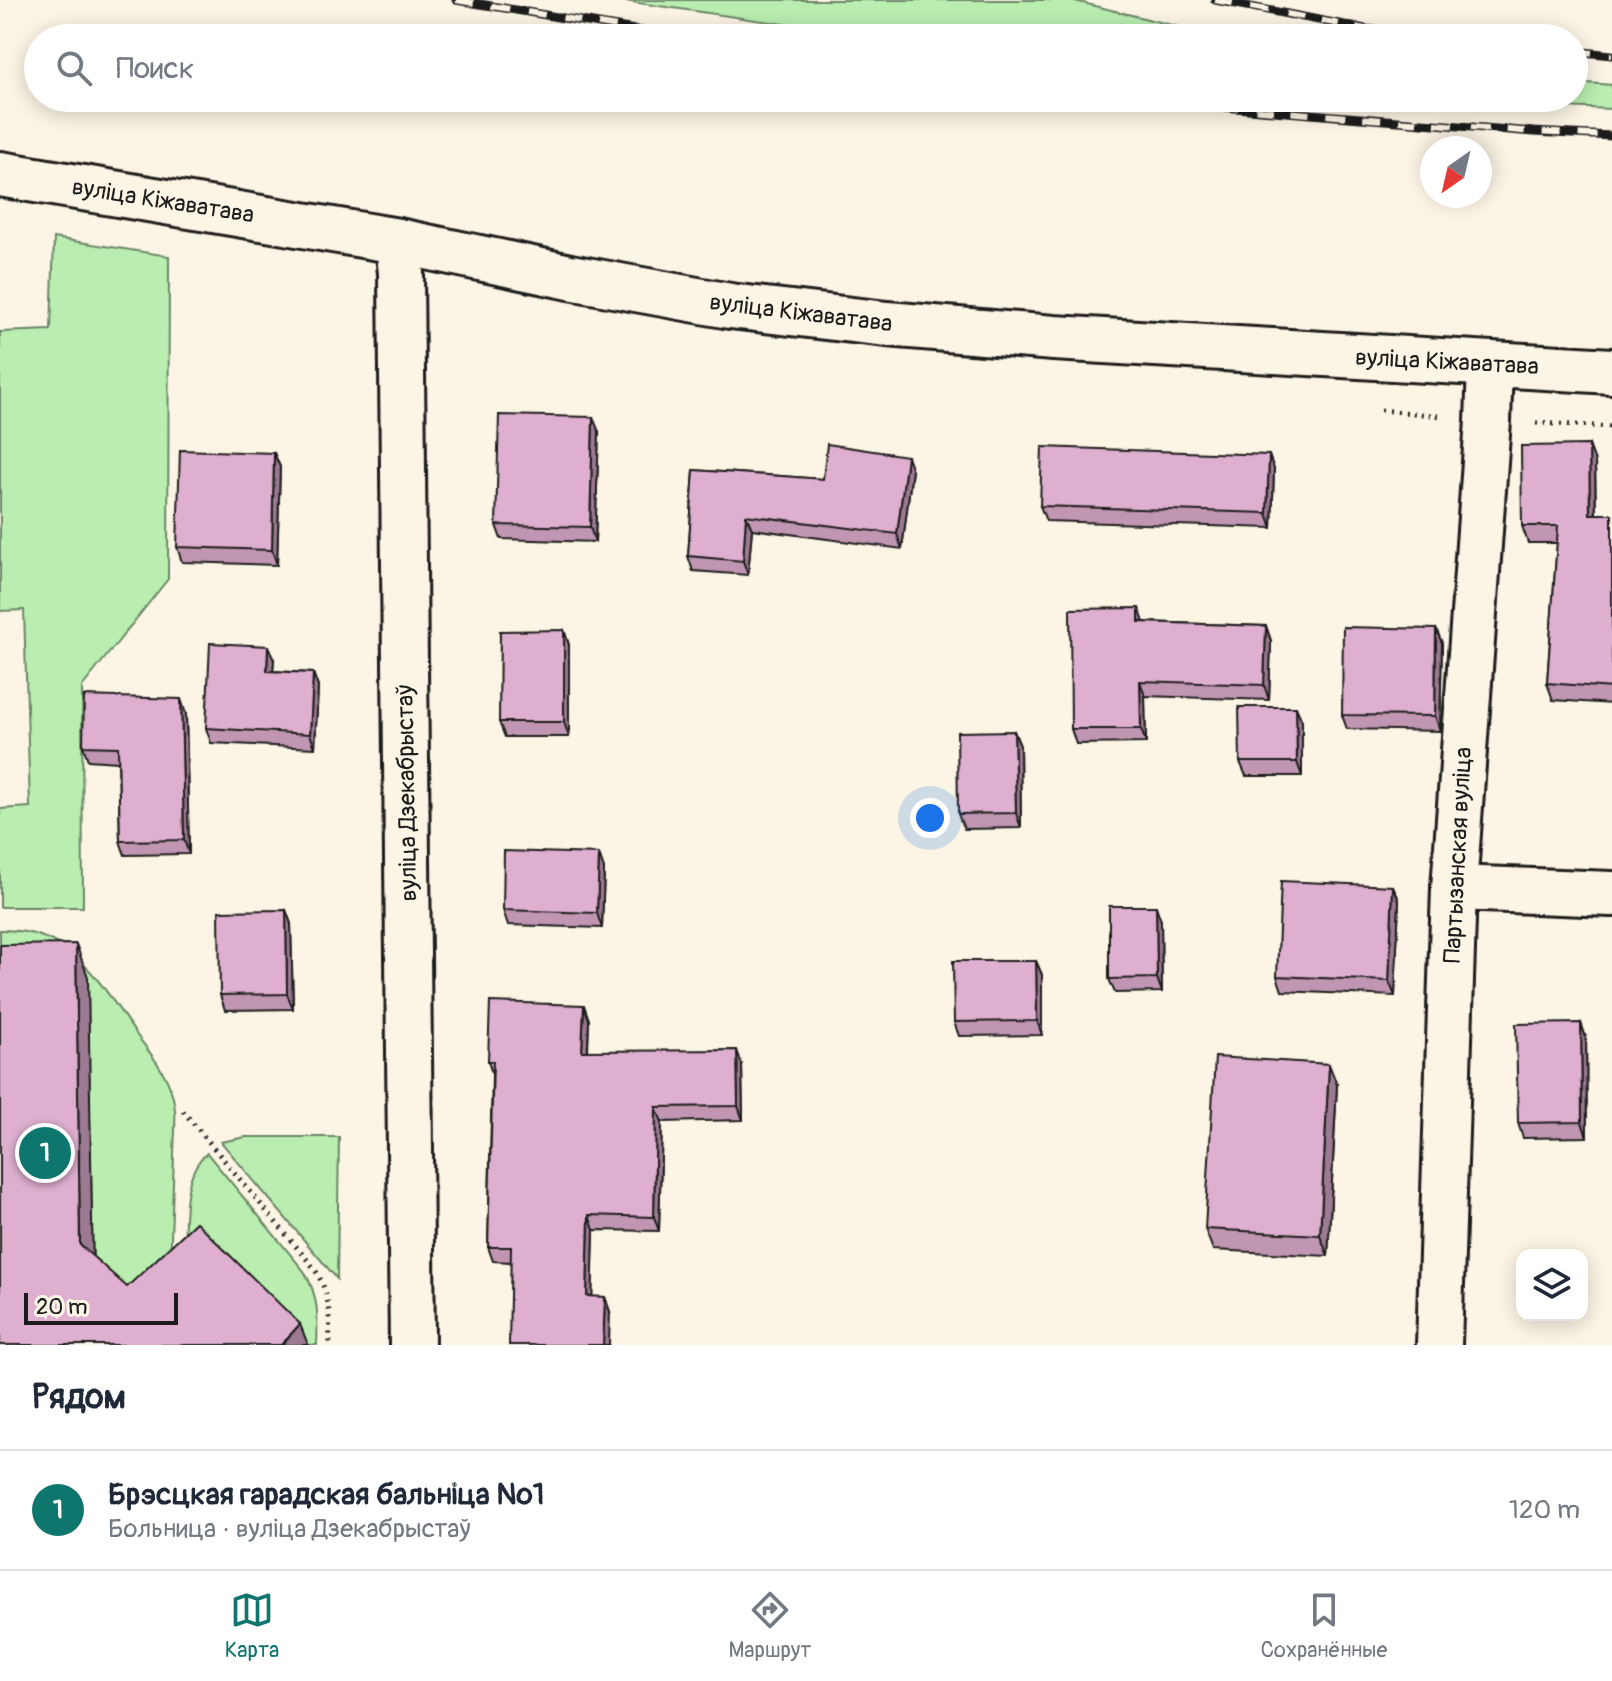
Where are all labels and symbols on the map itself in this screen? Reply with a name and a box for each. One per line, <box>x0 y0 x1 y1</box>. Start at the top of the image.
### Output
north arrow <box>1420 136 1492 208</box>
street label: вуліца Кіжаватава <box>70 172 256 230</box>
street label: вуліца Кіжаватава <box>708 287 894 339</box>
street label: вуліца Кіжаватава <box>1354 343 1540 381</box>
street label: вуліца Дзекабрыстаў <box>391 684 423 902</box>
street label: Партызанская вуліца <box>1438 746 1478 964</box>
your location <box>910 798 950 838</box>
pin: 1 <box>19 1123 71 1183</box>
scale bar <box>24 1289 178 1325</box>

